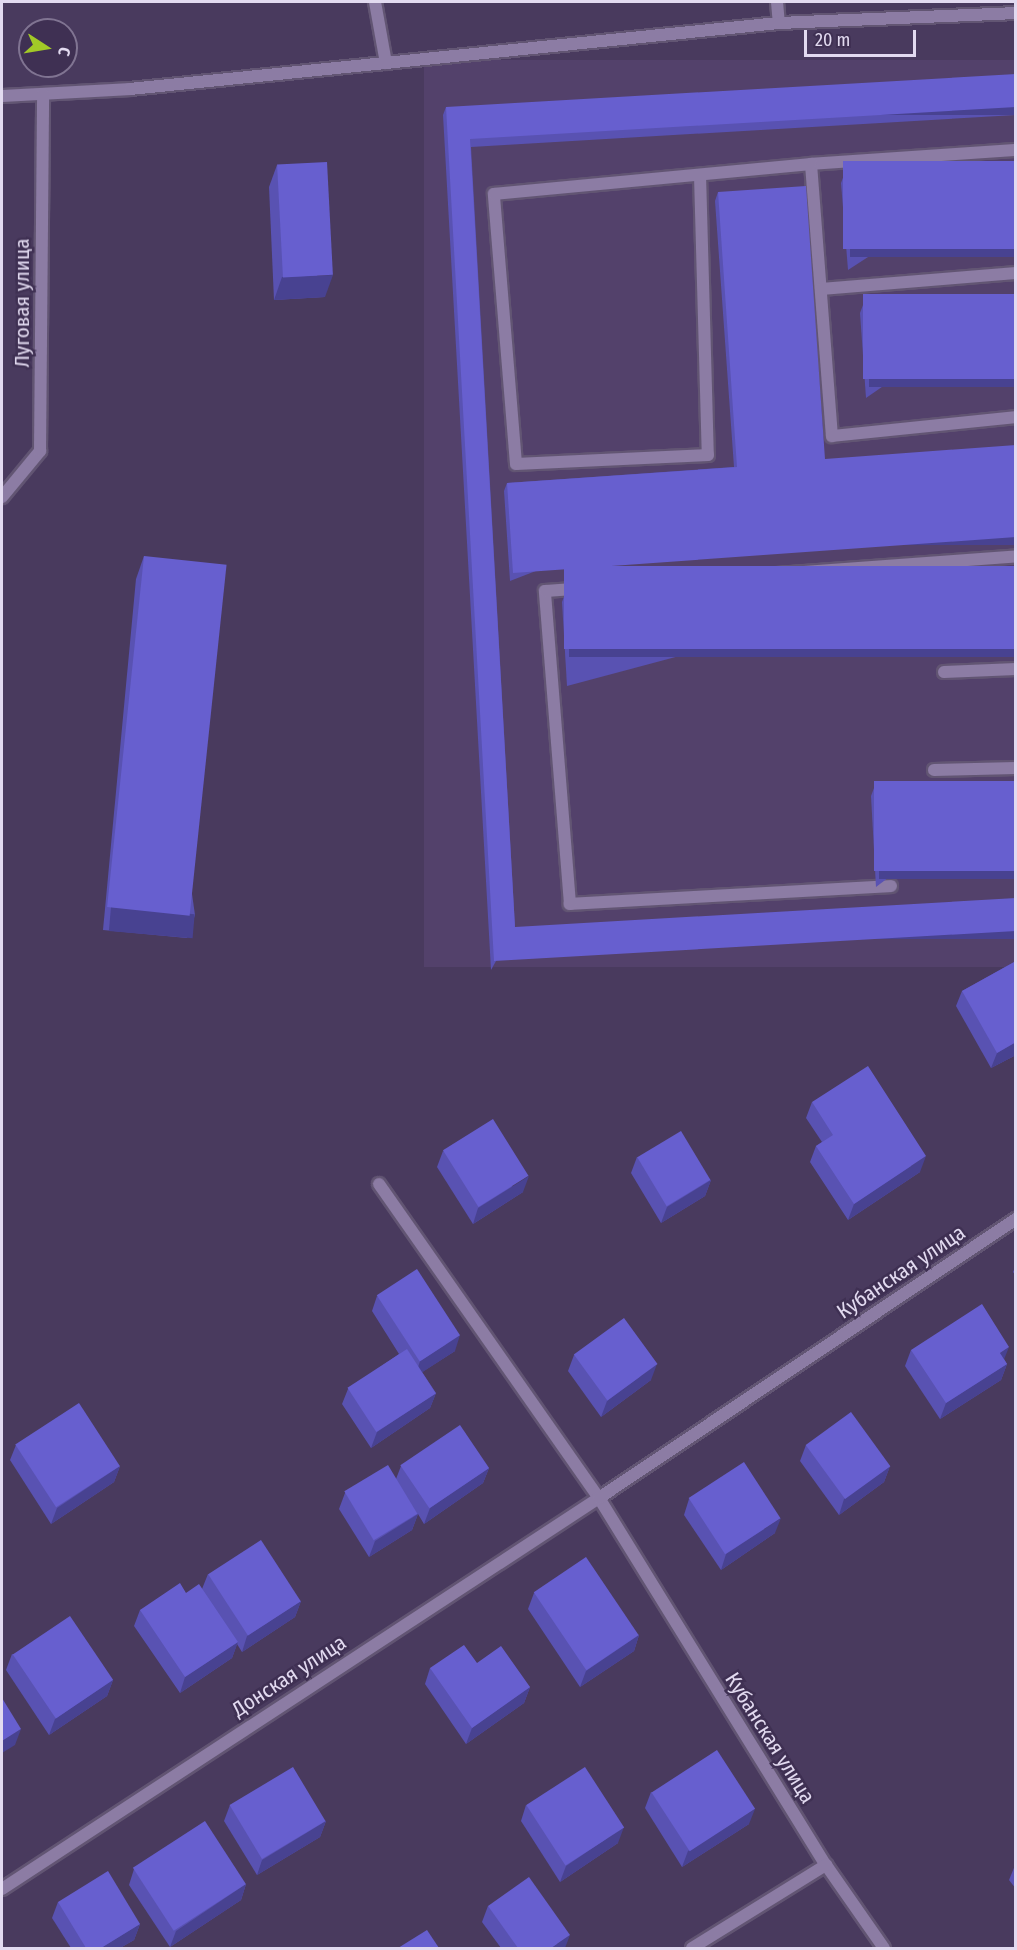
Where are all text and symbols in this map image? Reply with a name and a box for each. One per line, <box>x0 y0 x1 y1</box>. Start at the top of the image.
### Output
north arrow <box>18 18 78 78</box>
scale bar <box>807 18 920 56</box>
text: 20 m <box>815 29 850 51</box>
text: С <box>54 45 74 58</box>
street label: Луговая улица <box>9 239 35 367</box>
street label: Кубанская улица <box>832 1220 970 1324</box>
street label: Донская улица <box>227 1630 351 1722</box>
street label: Кубанская улица <box>720 1668 820 1808</box>

